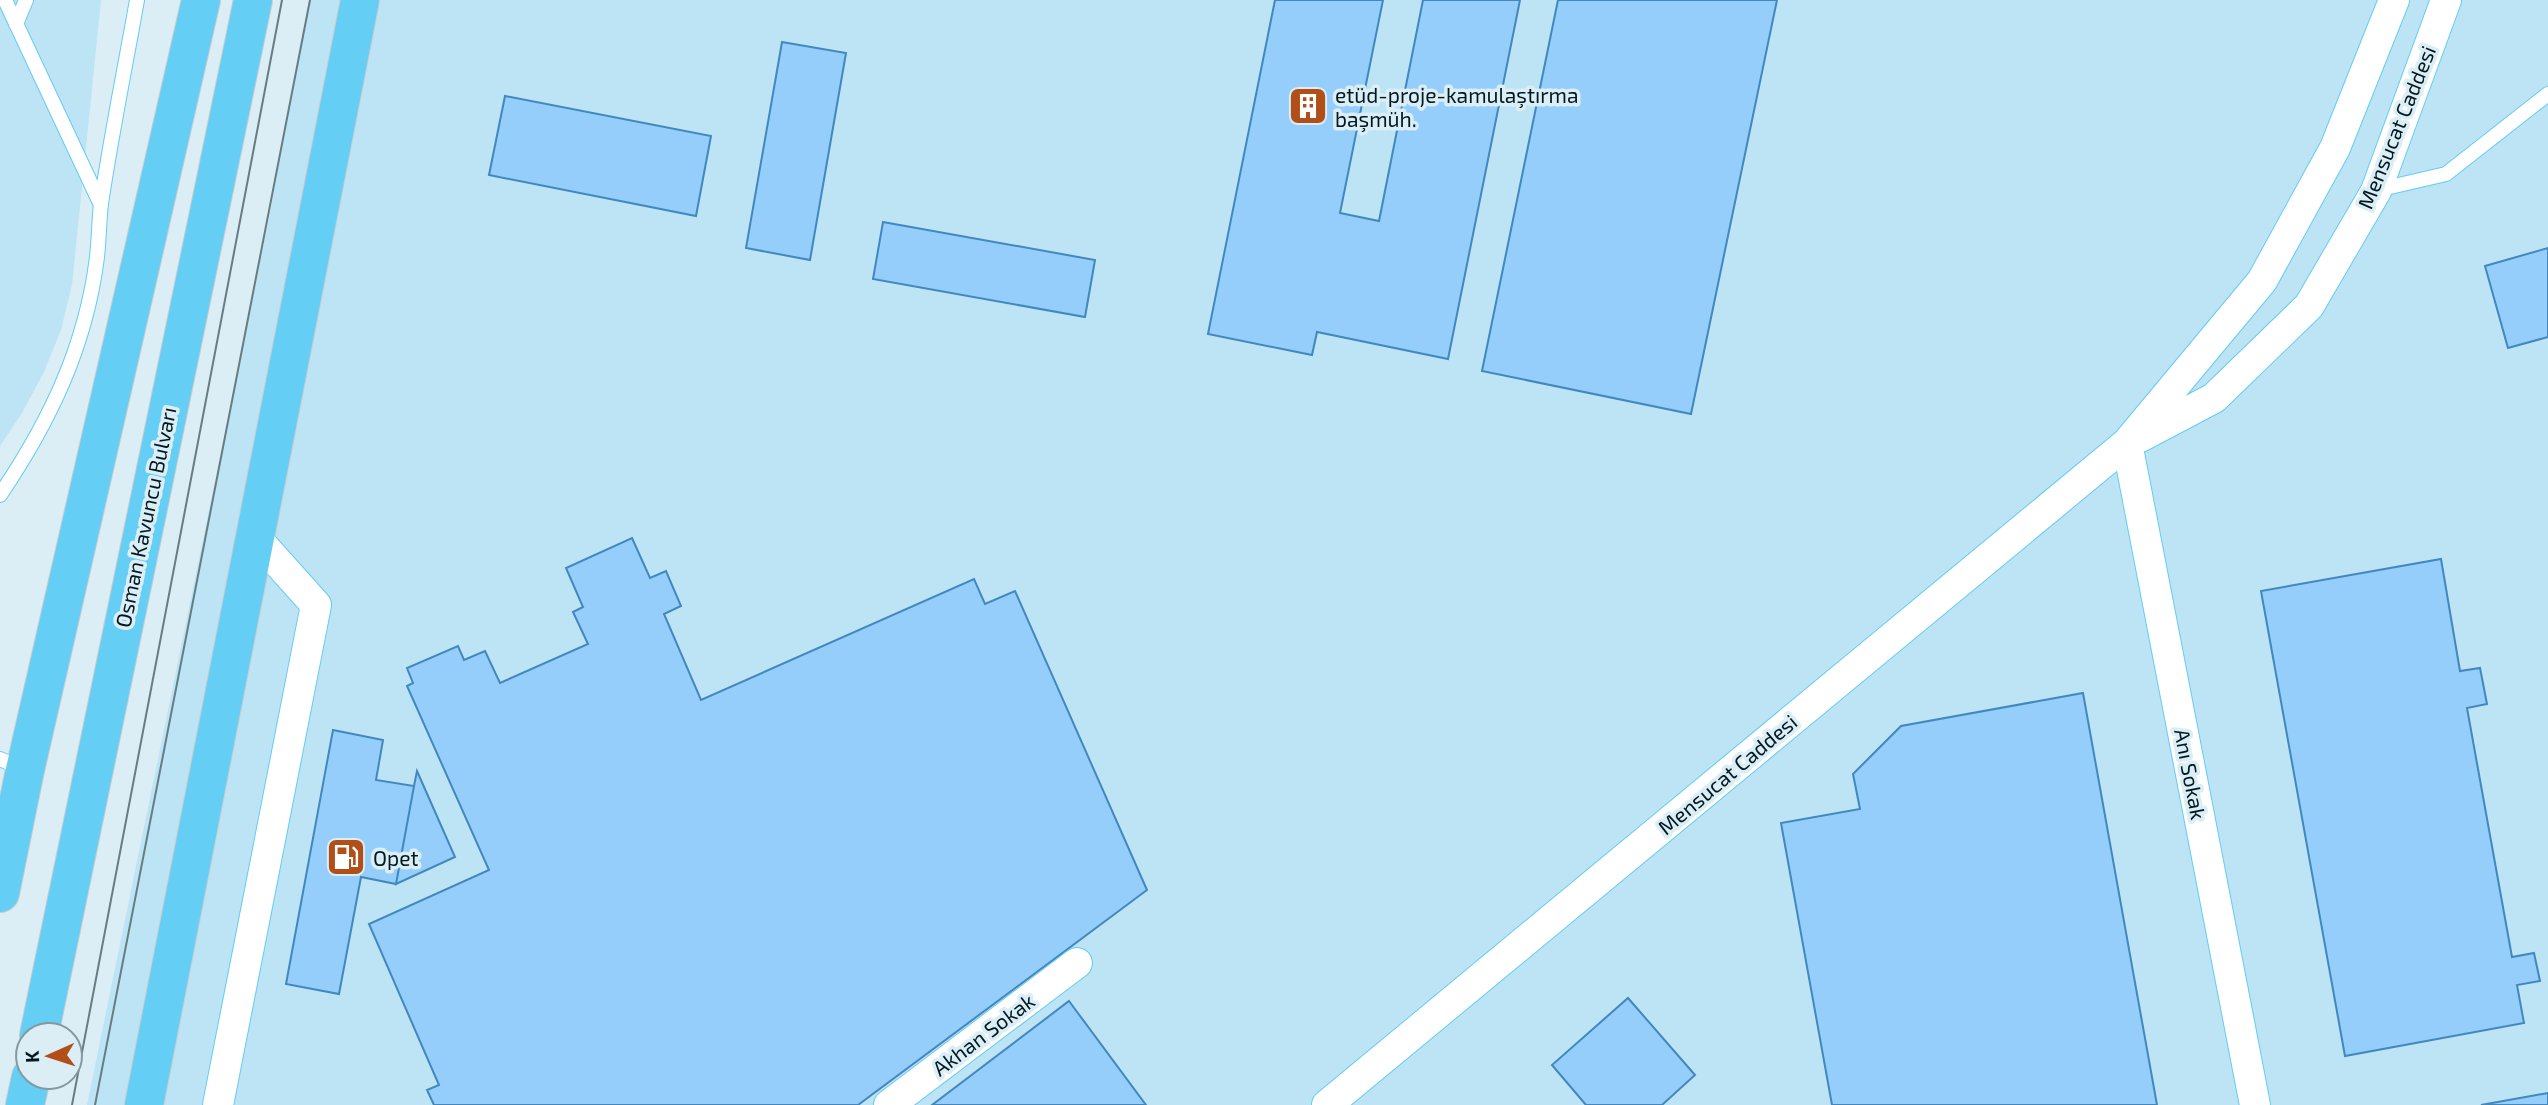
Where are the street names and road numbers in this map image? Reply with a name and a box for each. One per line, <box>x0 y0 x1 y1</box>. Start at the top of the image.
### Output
street label: Mensucat Caddesi <box>2352 42 2440 212</box>
street label: Osman Kavuncu Bulvarı <box>109 405 181 629</box>
street label: Mensucat Caddesi <box>1652 709 1802 839</box>
street label: Anı Sokak <box>2170 727 2212 822</box>
street label: Akhan Sokak <box>927 987 1039 1080</box>

